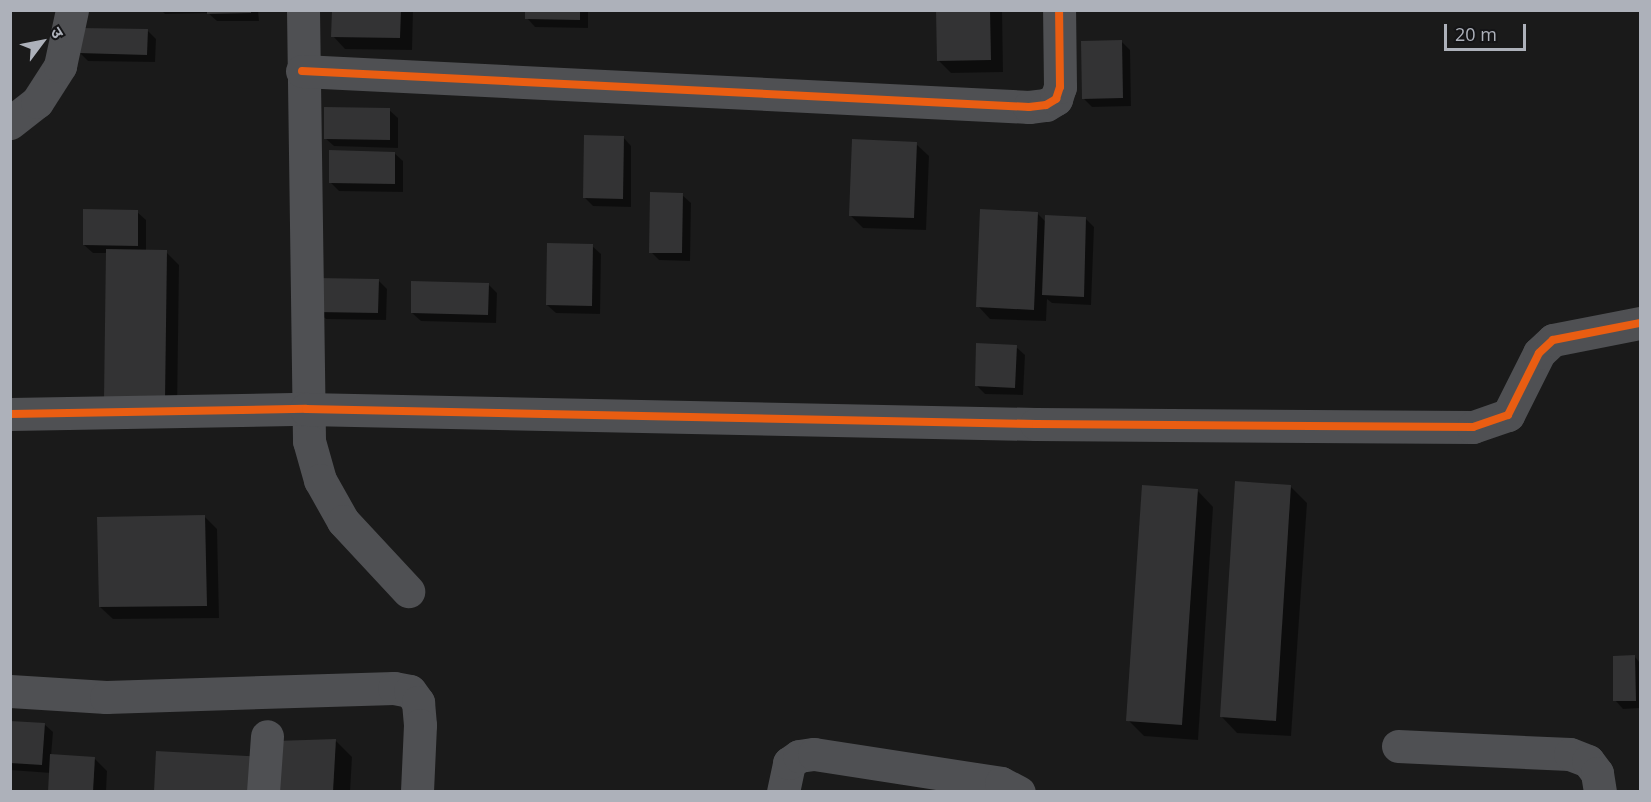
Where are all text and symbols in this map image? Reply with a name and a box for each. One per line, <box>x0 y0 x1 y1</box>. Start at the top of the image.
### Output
north arrow <box>12 12 72 72</box>
scale bar <box>1447 12 1530 50</box>
text: 20 m <box>1455 22 1497 46</box>
text: उ <box>45 23 69 42</box>

